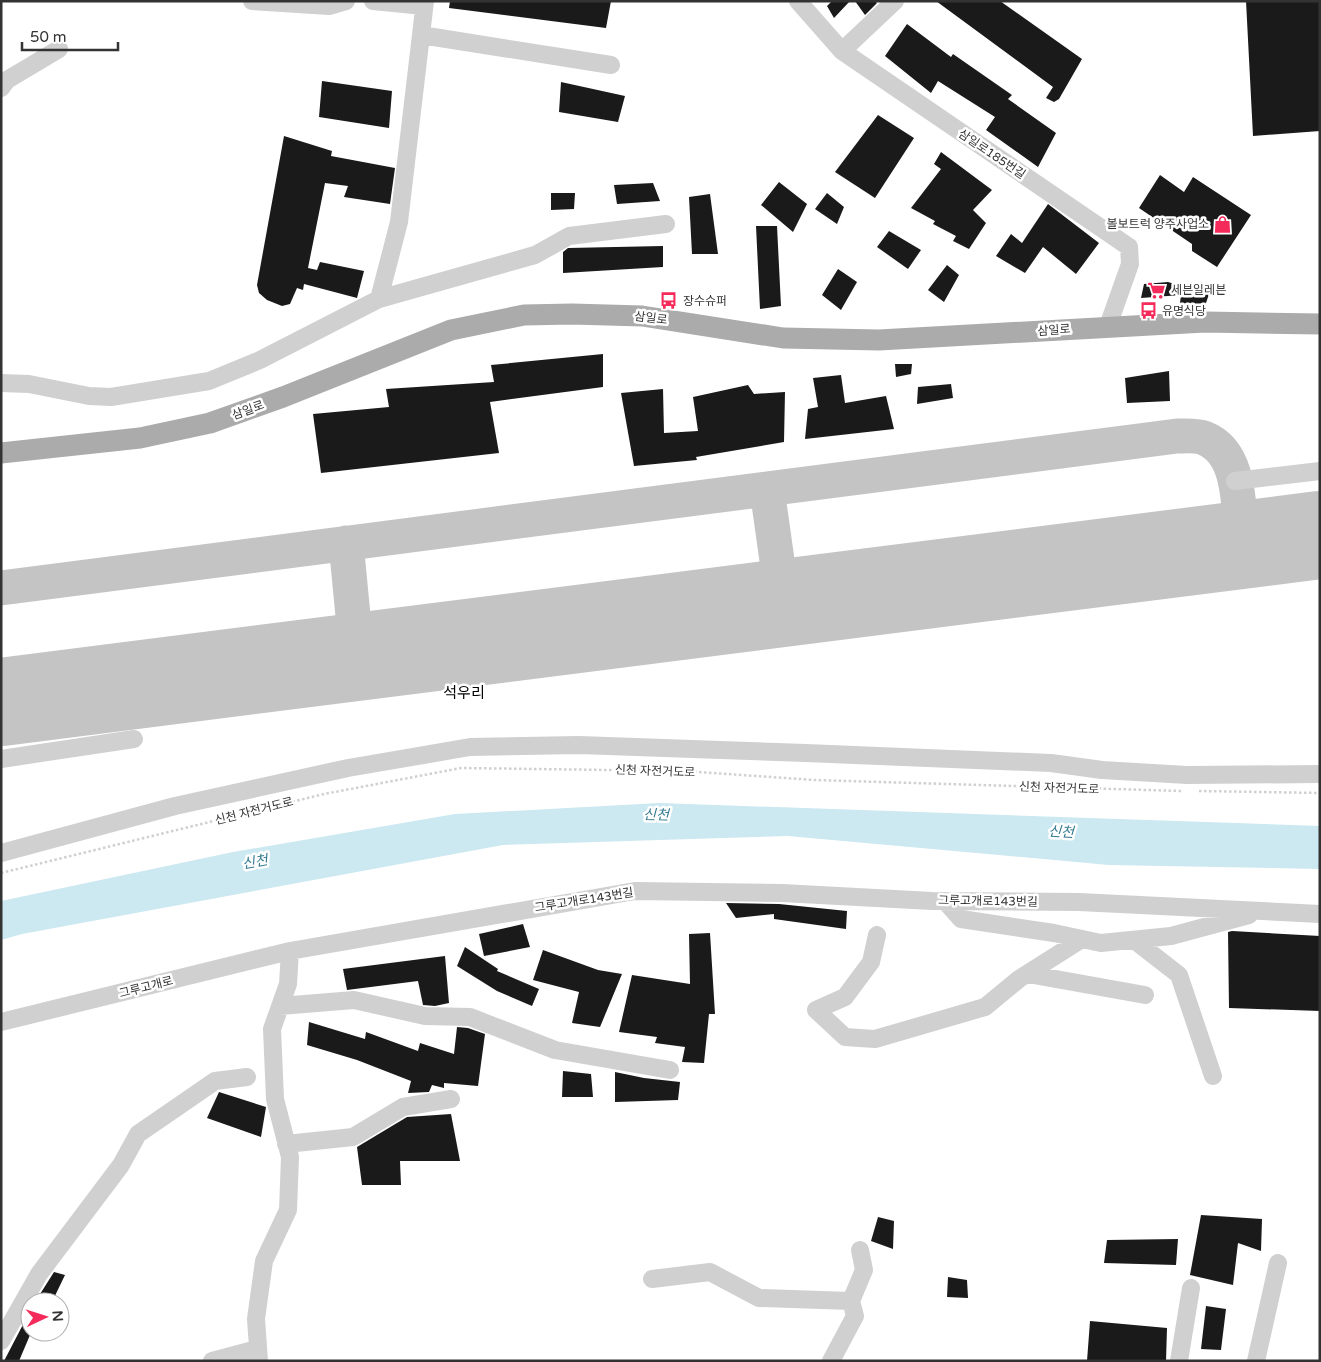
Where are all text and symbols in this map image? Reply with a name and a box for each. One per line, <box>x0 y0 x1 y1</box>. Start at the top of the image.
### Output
scale bar <box>22 20 119 52</box>
text: 50 m <box>30 28 67 46</box>
street label: 삼일로185번길 <box>956 126 1028 182</box>
shop icon: 볼보트럭 양주사업소 <box>1213 214 1233 234</box>
place label: 볼보트럭 양주사업소 <box>1107 217 1209 231</box>
supermarket icon: 세븐일레븐 <box>1147 280 1167 300</box>
place label: 세븐일레븐 <box>1171 283 1226 297</box>
bus stop icon: 장수슈퍼 <box>659 291 679 311</box>
place label: 장수슈퍼 <box>683 294 727 308</box>
bus stop icon: 유명식당 <box>1138 301 1158 321</box>
place label: 유명식당 <box>1162 304 1206 318</box>
street label: 삼일로 <box>634 309 668 327</box>
street label: 삼일로 <box>1037 322 1071 338</box>
street label: 삼일로 <box>230 398 266 422</box>
district label: 석우리 <box>443 684 485 702</box>
street label: 신천 자전거도로 <box>615 763 695 779</box>
street label: 신천 자전거도로 <box>1019 780 1099 796</box>
street label: 신천 자전거도로 <box>213 794 295 828</box>
water label: 신천 <box>643 806 670 824</box>
water label: 신천 <box>1048 823 1075 841</box>
water label: 신천 <box>241 851 270 873</box>
street label: 그루고개로143번길 <box>534 885 634 915</box>
street label: 그루고개로143번길 <box>938 893 1038 909</box>
street label: 그루고개로 <box>118 974 174 1000</box>
north arrow <box>20 1292 70 1342</box>
text: N <box>49 1310 66 1322</box>

